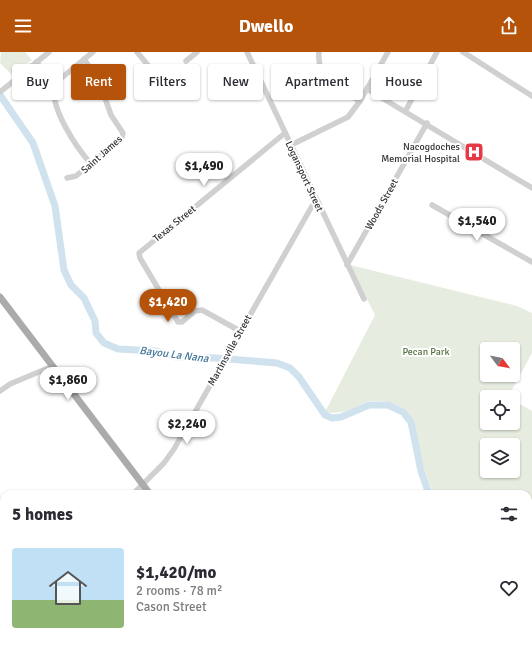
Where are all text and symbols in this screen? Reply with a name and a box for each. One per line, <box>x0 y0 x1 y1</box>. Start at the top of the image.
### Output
icon: menu <box>12 15 34 37</box>
text: Dwello <box>239 15 293 37</box>
icon: share <box>498 15 520 37</box>
chip: Buy <box>12 64 63 100</box>
chip: Rent <box>71 64 126 100</box>
chip: Filters <box>134 64 200 100</box>
chip: New <box>208 64 263 100</box>
chip: Apartment <box>271 64 363 100</box>
chip: House <box>371 64 437 100</box>
street label: Saint James <box>79 133 125 176</box>
street label: Logansport Street <box>282 139 326 214</box>
place label: Nacogdoches Memorial Hospital <box>381 141 461 165</box>
hospital icon: Nacogdoches Memorial Hospital <box>463 141 485 163</box>
pin: $1,490 <box>171 153 237 187</box>
text: $1,490 <box>185 158 223 174</box>
street label: Woods Street <box>363 176 401 232</box>
street label: Texas Street <box>151 203 199 245</box>
pin: $1,540 <box>444 208 510 242</box>
text: $1,540 <box>458 213 496 229</box>
pin: $1,420 <box>135 289 201 323</box>
text: $1,420 <box>149 294 187 310</box>
street label: Martinsville Street <box>205 313 255 388</box>
north arrow <box>480 342 520 382</box>
map controls <box>480 342 520 478</box>
water label: Bayou La Nana <box>139 344 210 365</box>
park label: Pecan Park <box>402 346 450 358</box>
pin: $1,860 <box>35 367 101 401</box>
text: $1,860 <box>49 372 87 388</box>
button: locate <box>480 390 520 430</box>
pin: $2,240 <box>154 411 220 445</box>
text: $2,240 <box>168 416 206 432</box>
button: layers <box>480 438 520 478</box>
icon: filters <box>498 503 520 525</box>
text: 5 homes <box>12 504 73 525</box>
text: $1,420/mo <box>136 562 216 583</box>
icon: home <box>44 564 92 612</box>
icon: heart <box>498 577 520 599</box>
text: 2 rooms · 78 m² <box>136 583 222 599</box>
text: Cason Street <box>136 599 207 615</box>

